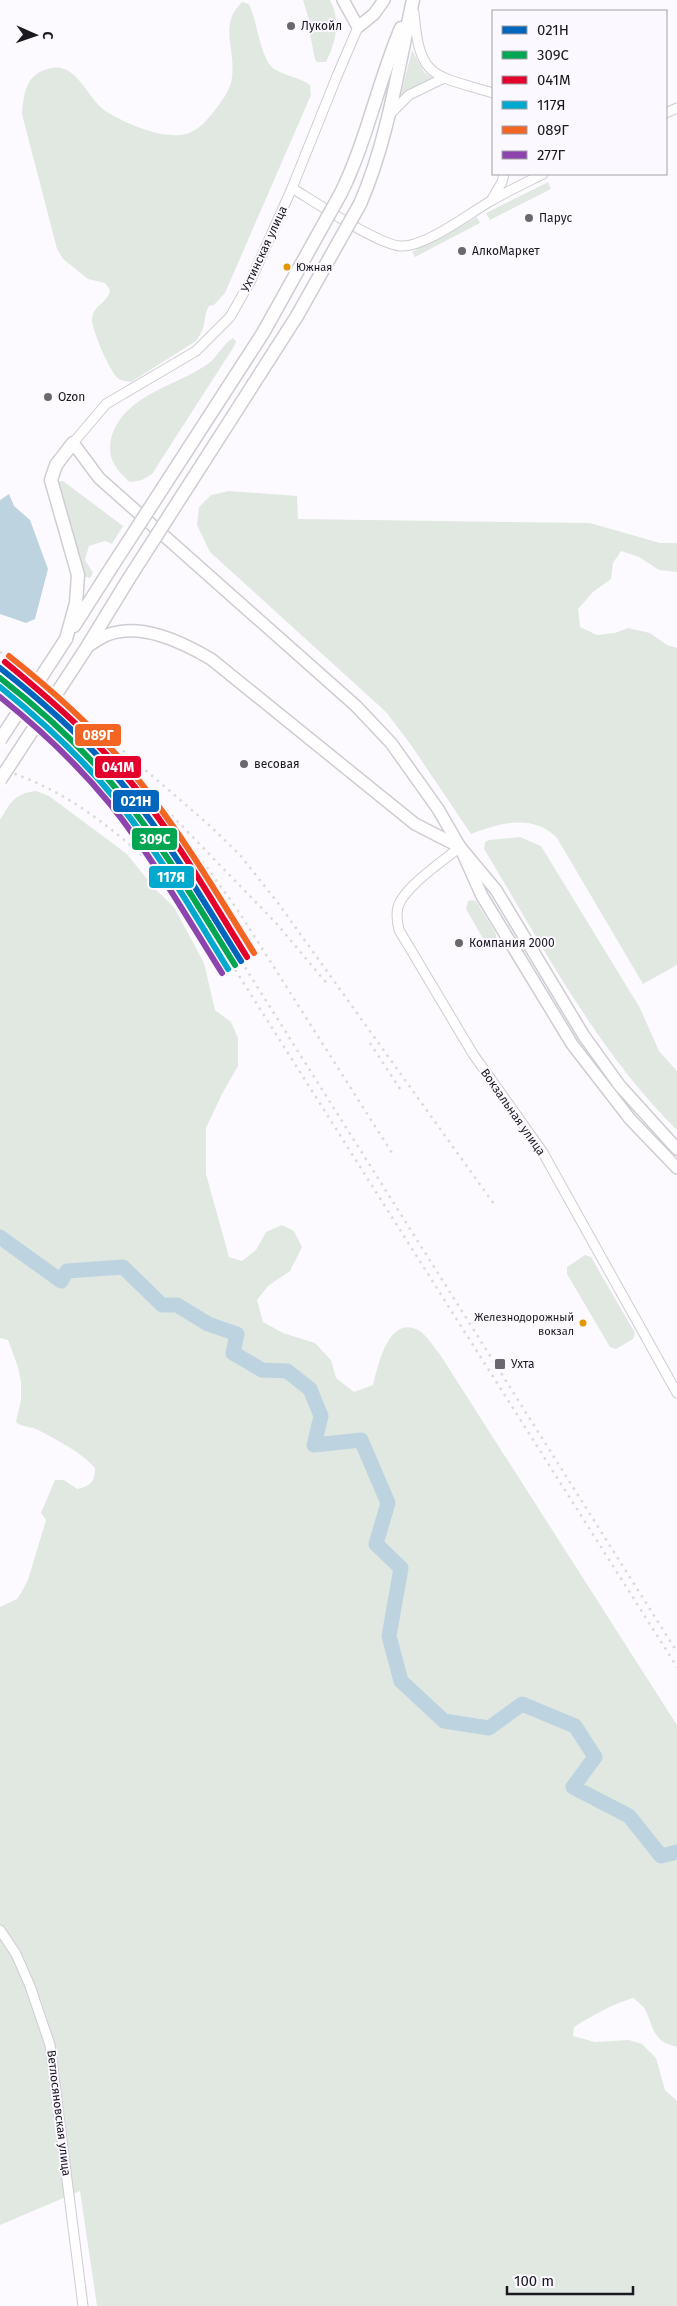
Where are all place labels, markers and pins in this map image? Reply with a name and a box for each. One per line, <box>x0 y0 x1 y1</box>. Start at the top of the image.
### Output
place label: Лукойл <box>301 19 342 33</box>
marker: Лукойл <box>285 20 297 32</box>
place label: Парус <box>539 211 573 225</box>
marker: Парус <box>523 212 535 224</box>
place label: АлкоМаркет <box>472 244 540 258</box>
marker: АлкоМаркет <box>456 245 468 257</box>
place label: Южная <box>296 261 332 274</box>
marker: Южная <box>282 262 292 272</box>
place label: Ozon <box>58 390 85 404</box>
marker: Ozon <box>42 391 54 403</box>
place label: весовая <box>254 757 300 771</box>
marker: весовая <box>238 758 250 770</box>
place label: Компания 2000 <box>469 936 555 950</box>
marker: Компания 2000 <box>453 937 465 949</box>
place label: Железнодорожный вокзал <box>474 1311 574 1338</box>
marker: Железнодорожный вокзал <box>578 1318 588 1328</box>
marker: Ухта <box>493 1357 507 1371</box>
place label: Ухта <box>511 1357 534 1371</box>

